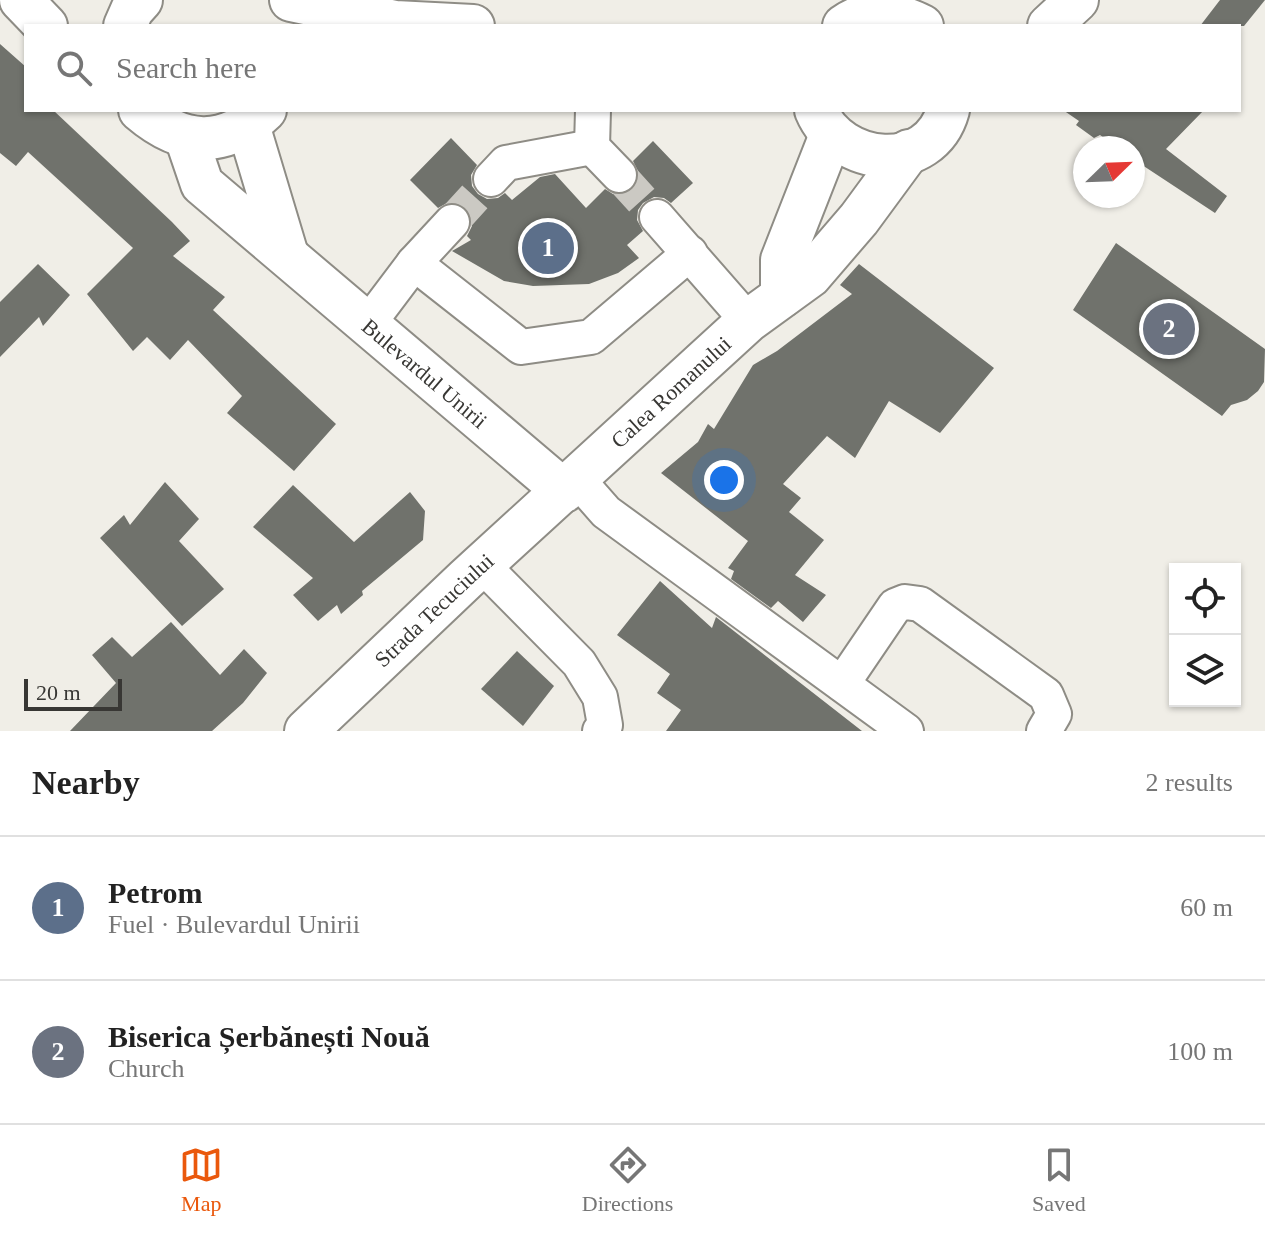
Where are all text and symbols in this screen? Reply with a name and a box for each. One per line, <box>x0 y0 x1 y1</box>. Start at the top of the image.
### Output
search box <box>24 24 1241 112</box>
icon: search <box>52 46 96 90</box>
text: Search here <box>116 51 257 84</box>
north arrow <box>1073 136 1145 208</box>
pin: 1 <box>522 218 574 278</box>
pin: 2 <box>1143 299 1195 359</box>
street label: Bulevardul Unirii <box>357 314 492 433</box>
street label: Calea Romanului <box>606 331 736 453</box>
your location <box>704 460 744 500</box>
street label: Strada Tecuciului <box>370 548 499 672</box>
map controls <box>1169 563 1241 707</box>
button: locate <box>1169 563 1241 635</box>
button: layers <box>1169 635 1241 707</box>
scale bar <box>24 675 122 711</box>
text: 20 m <box>36 680 81 705</box>
text: Nearby <box>32 764 140 801</box>
text: 2 results <box>1146 768 1233 797</box>
text: Petrom <box>108 876 202 909</box>
text: 1 <box>52 893 65 922</box>
text: 60 m <box>1180 893 1233 922</box>
text: Fuel · Bulevardul Unirii <box>108 910 360 939</box>
text: Biserica Șerbănești Nouă <box>108 1020 430 1053</box>
text: 2 <box>52 1037 65 1066</box>
text: 100 m <box>1167 1037 1233 1066</box>
text: Church <box>108 1054 185 1083</box>
tab: Map <box>179 1143 223 1217</box>
tab: Directions <box>582 1143 673 1217</box>
tab: Saved <box>1032 1143 1086 1217</box>

